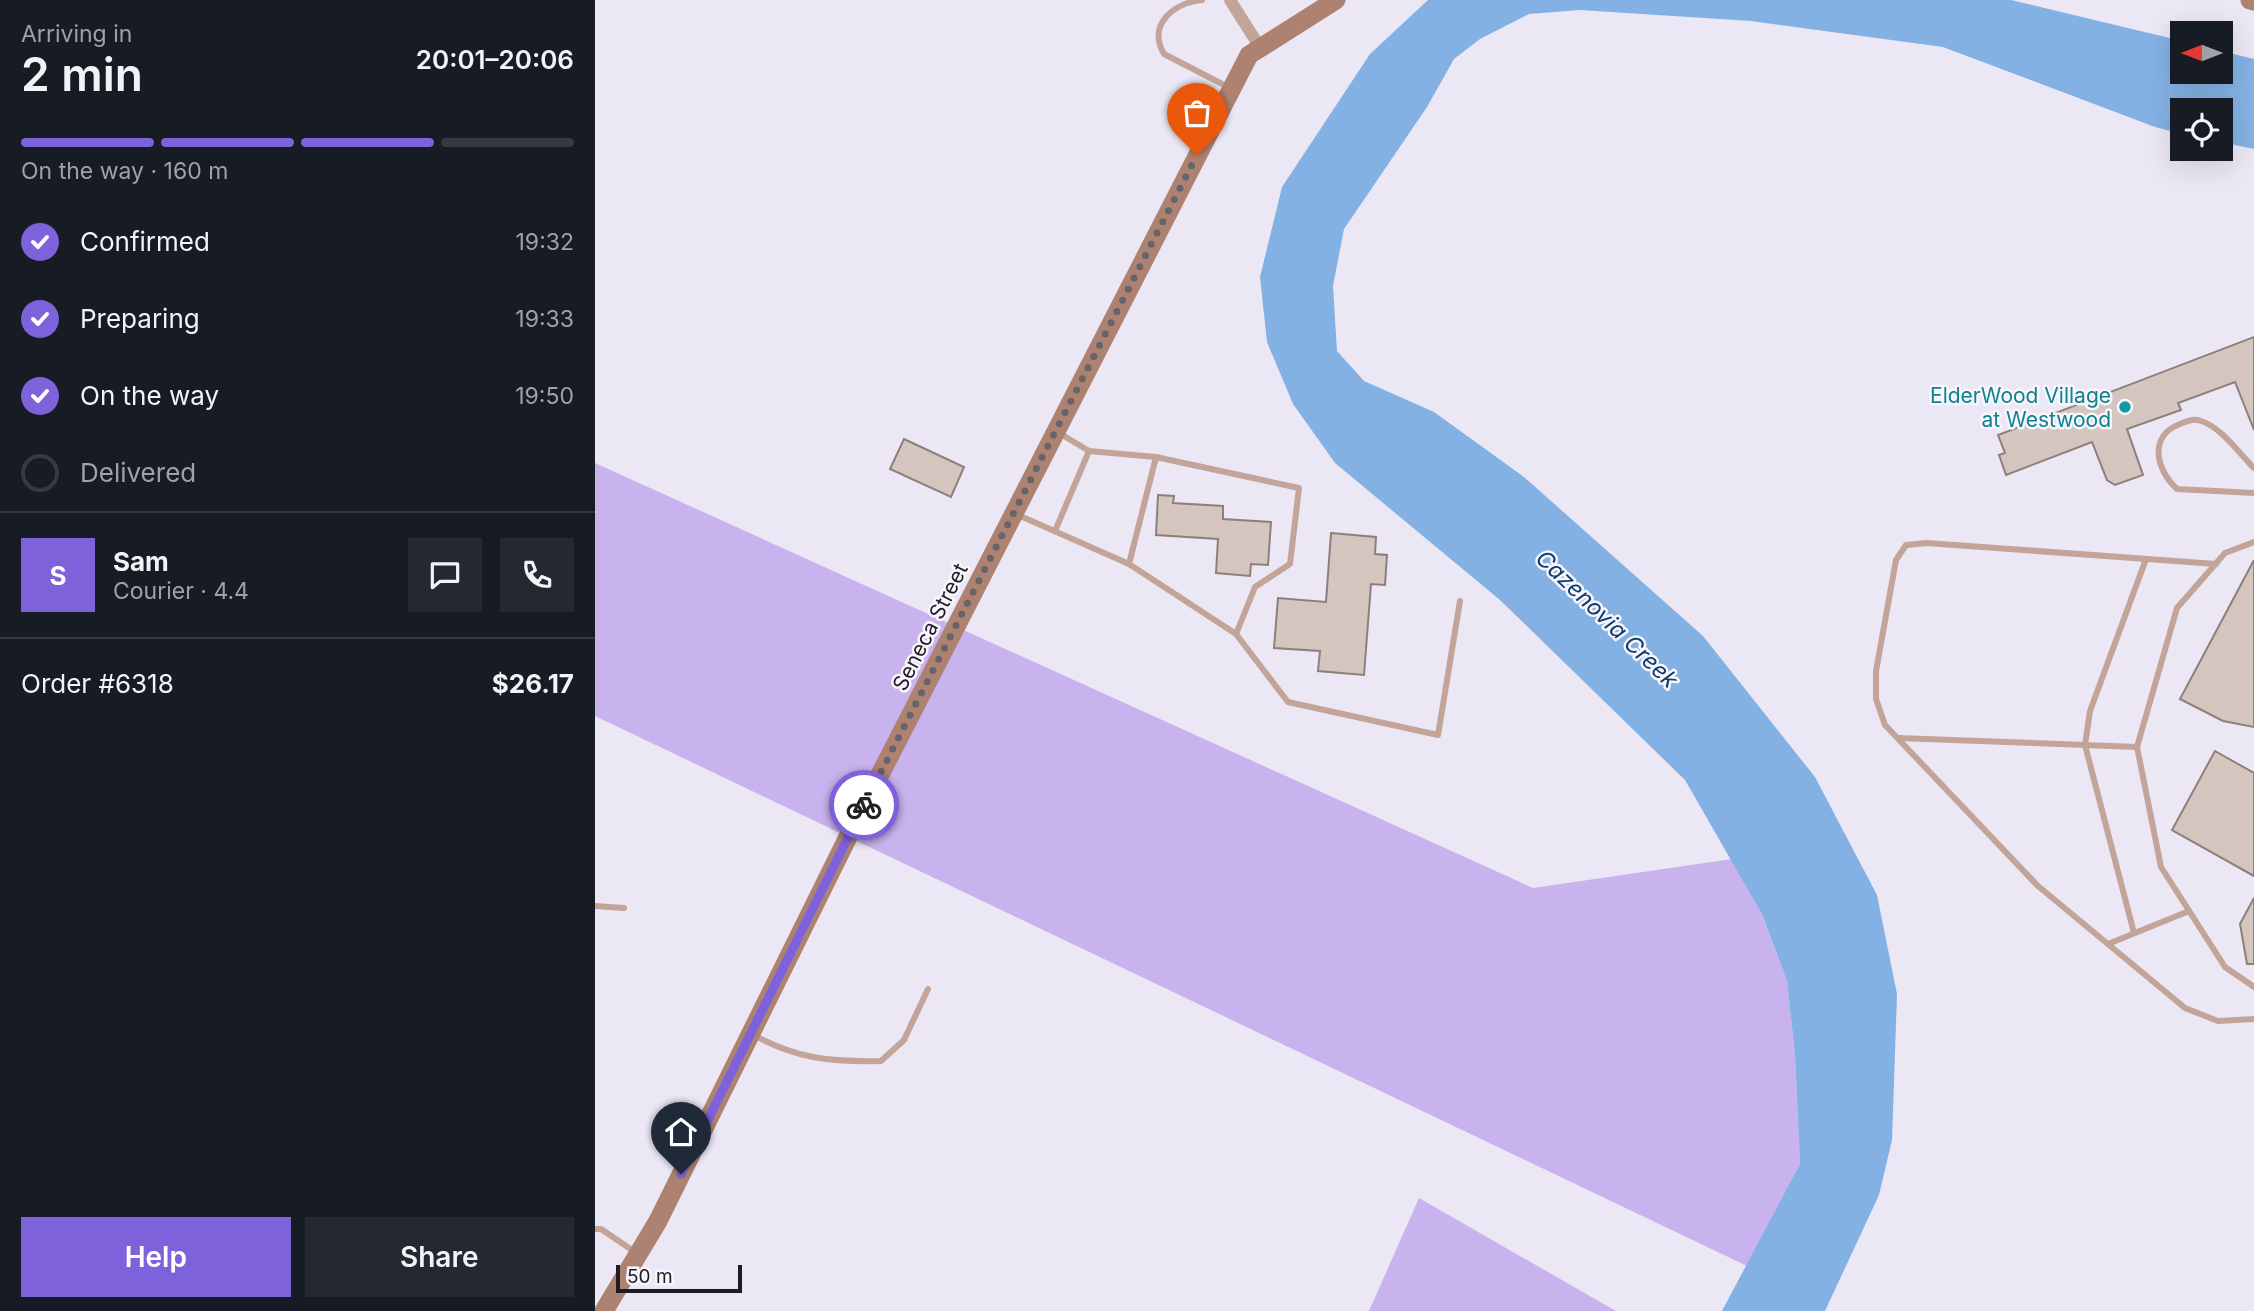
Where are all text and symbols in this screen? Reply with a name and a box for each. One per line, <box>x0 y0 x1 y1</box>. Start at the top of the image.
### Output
text: Arriving in <box>21 20 132 48</box>
north arrow <box>2170 21 2233 84</box>
map controls <box>2170 21 2233 161</box>
text: 20:01–20:06 <box>416 44 574 75</box>
text: 2 min <box>21 46 143 102</box>
pin <box>1167 83 1227 155</box>
icon: bag <box>1178 94 1216 132</box>
button: locate <box>2170 98 2233 161</box>
text: On the way · 160 m <box>21 157 228 185</box>
icon: check <box>21 223 59 261</box>
text: Confirmed <box>80 226 210 257</box>
text: 19:32 <box>516 228 574 256</box>
icon: check <box>21 300 59 338</box>
text: Preparing <box>80 303 200 334</box>
text: 19:33 <box>515 305 574 333</box>
icon: check <box>21 377 59 415</box>
text: On the way <box>80 380 219 411</box>
text: 19:50 <box>515 382 574 410</box>
place label: ElderWood Village at Westwood <box>1930 383 2111 432</box>
marker: ElderWood Village at Westwood <box>2117 399 2133 415</box>
text: Delivered <box>80 457 196 488</box>
button: chat <box>408 538 482 612</box>
button: phone <box>500 538 574 612</box>
water label: Cazenovia Creek <box>1530 544 1684 694</box>
text: Sam <box>113 546 169 577</box>
street label: Seneca Street <box>887 559 973 695</box>
text: S <box>49 560 67 591</box>
text: Courier · 4.4 <box>113 577 249 605</box>
text: Order #6318 <box>21 668 174 699</box>
text: $26.17 <box>492 668 574 699</box>
courier <box>829 770 899 840</box>
icon: bike <box>845 786 883 824</box>
pin <box>651 1102 711 1174</box>
icon: home <box>662 1113 700 1151</box>
button: Help <box>21 1217 291 1297</box>
button: Share <box>305 1217 574 1297</box>
scale bar <box>616 1262 742 1294</box>
text: 50 m <box>627 1265 673 1288</box>

